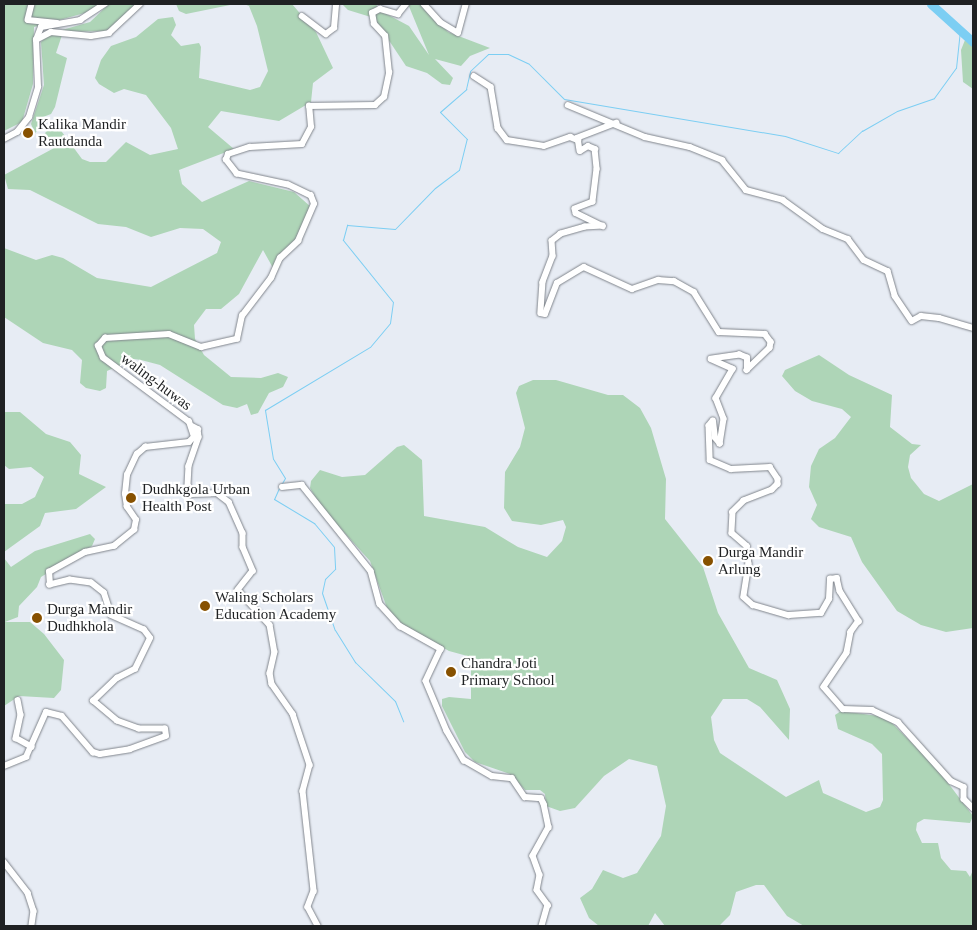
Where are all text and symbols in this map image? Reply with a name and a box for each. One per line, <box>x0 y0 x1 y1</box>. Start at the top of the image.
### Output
place label: Kalika Mandir Rautdanda <box>38 115 126 150</box>
marker: Kalika Mandir Rautdanda <box>22 127 34 139</box>
street label: waling-huwas <box>117 349 195 415</box>
place label: Dudhkgola Urban Health Post <box>142 480 250 515</box>
marker: Dudhkgola Urban Health Post <box>124 491 138 505</box>
place label: Durga Mandir Arlung <box>718 543 803 578</box>
marker: Durga Mandir Arlung <box>702 555 714 567</box>
place label: Waling Scholars Education Academy <box>215 588 337 623</box>
place label: Durga Mandir Dudhkhola <box>47 600 132 635</box>
marker: Waling Scholars Education Academy <box>199 600 211 612</box>
marker: Durga Mandir Dudhkhola <box>31 612 43 624</box>
place label: Chandra Joti Primary School <box>461 654 555 689</box>
marker: Chandra Joti Primary School <box>445 666 457 678</box>

